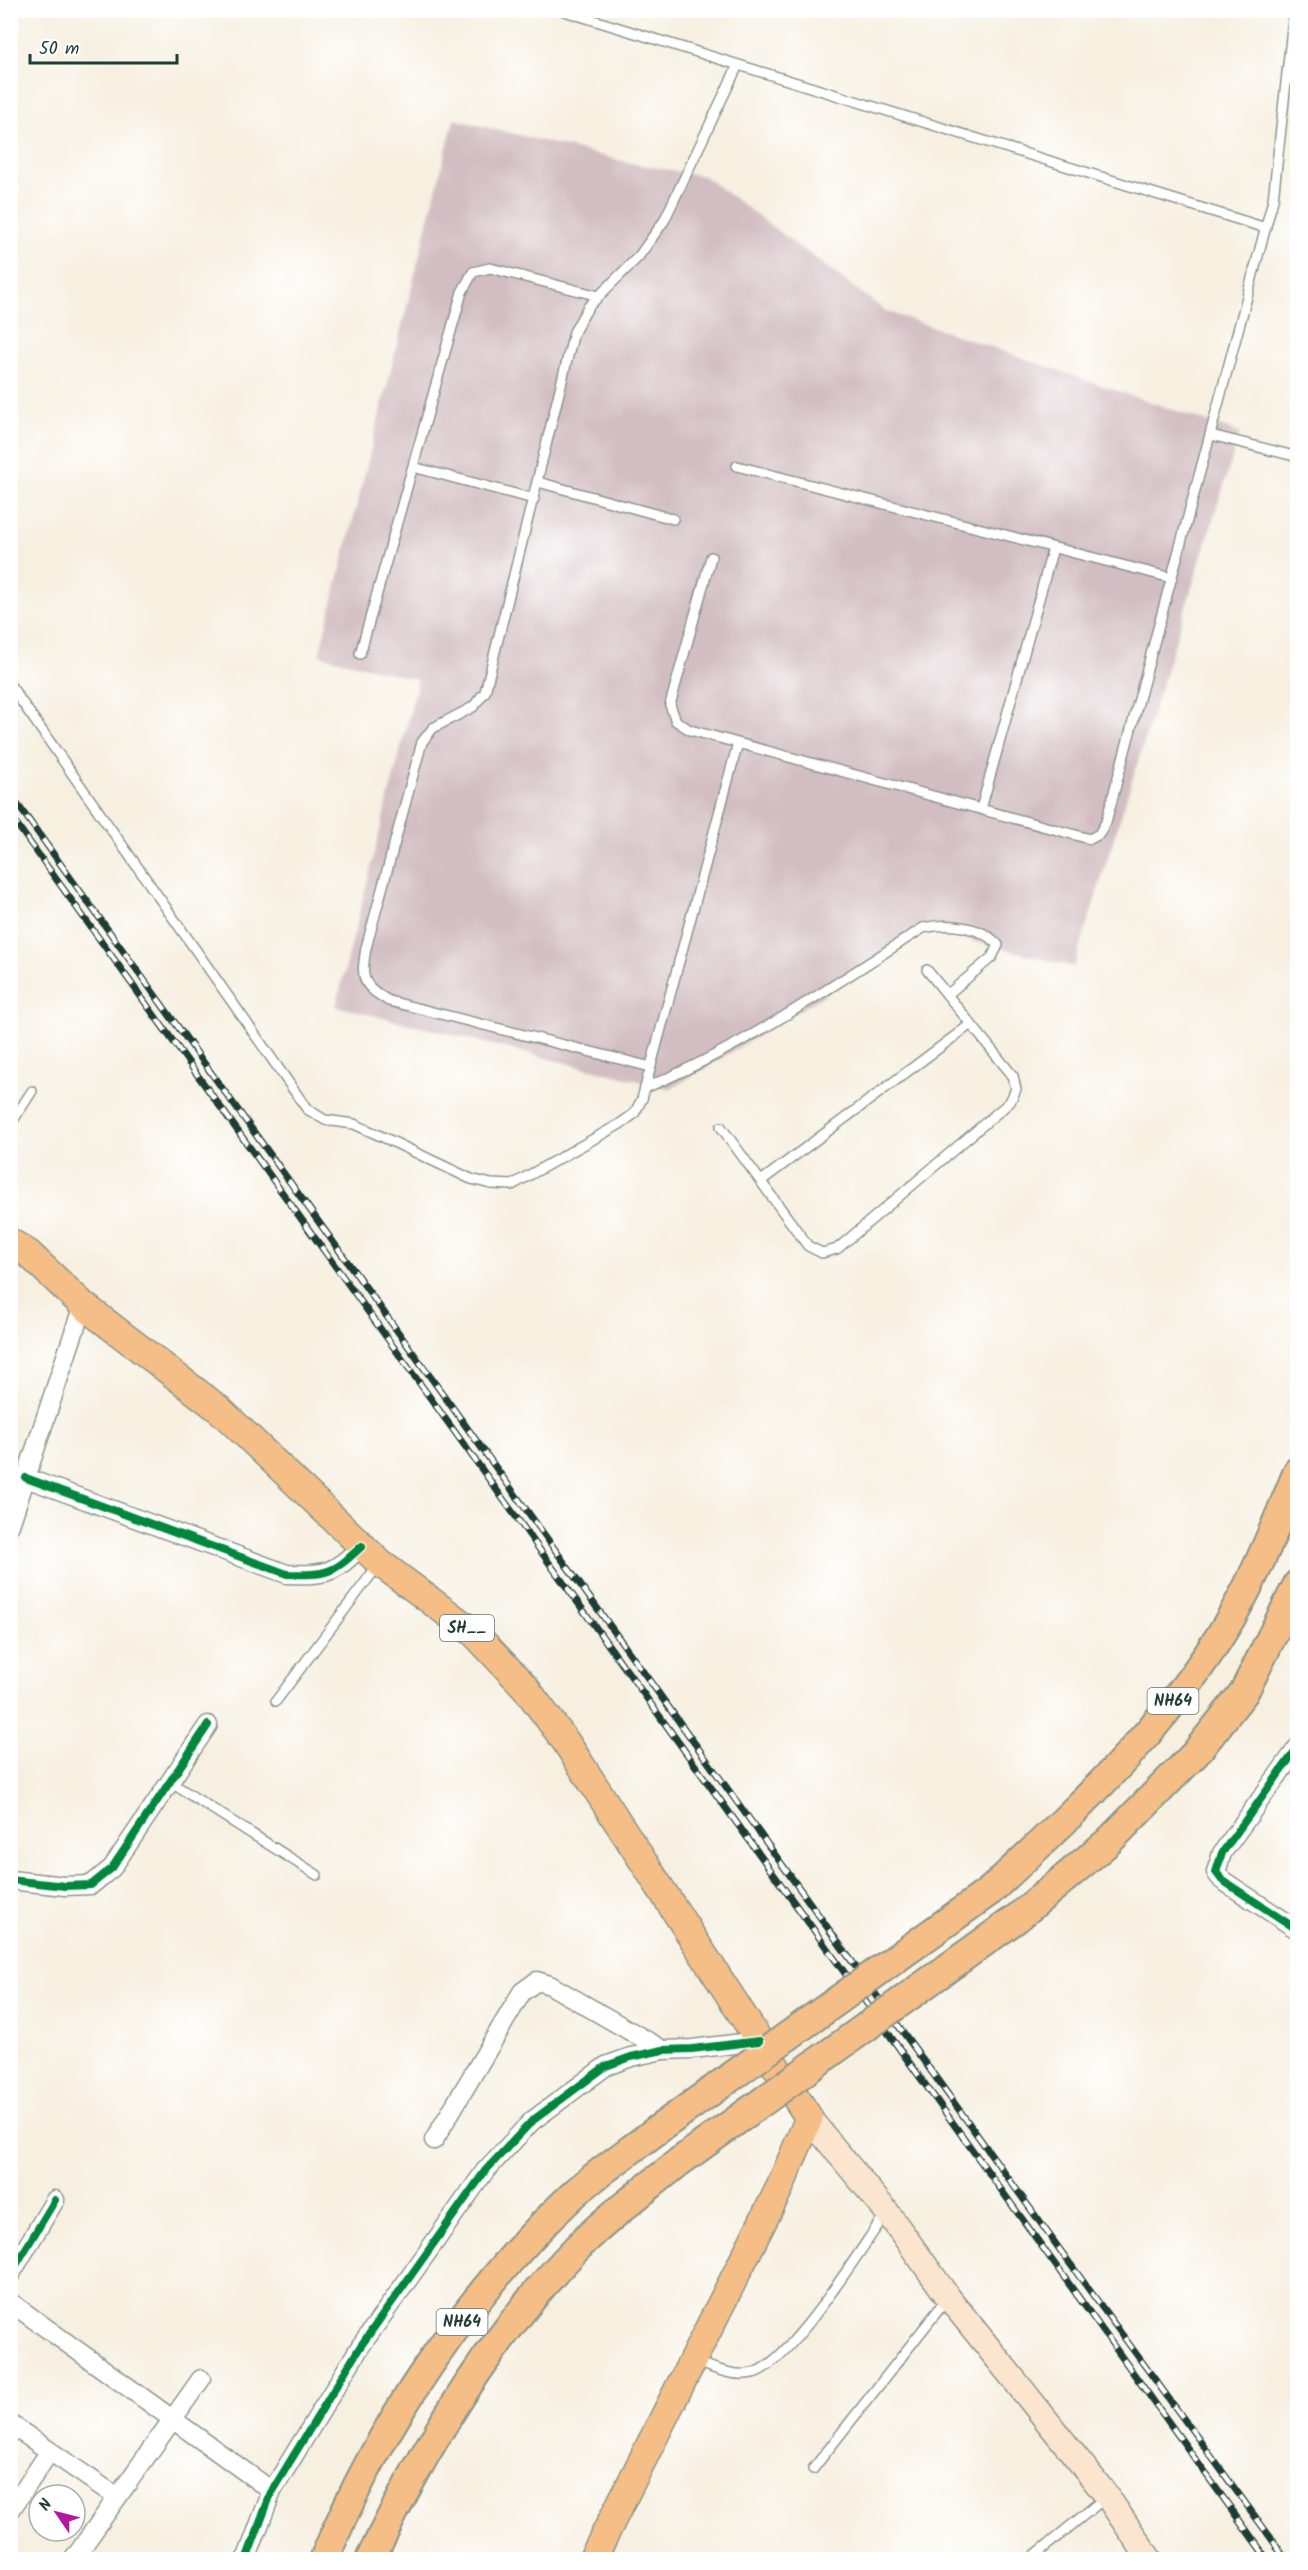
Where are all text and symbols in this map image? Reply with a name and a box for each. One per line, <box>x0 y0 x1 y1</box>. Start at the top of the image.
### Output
scale bar <box>30 27 177 65</box>
text: 50 m <box>39 35 79 64</box>
road number: SH__ <box>440 1615 494 1641</box>
road number: NH64 <box>1148 1688 1198 1714</box>
road number: NH64 <box>436 2309 488 2335</box>
north arrow <box>27 2483 87 2543</box>
text: N <box>33 2494 59 2517</box>

